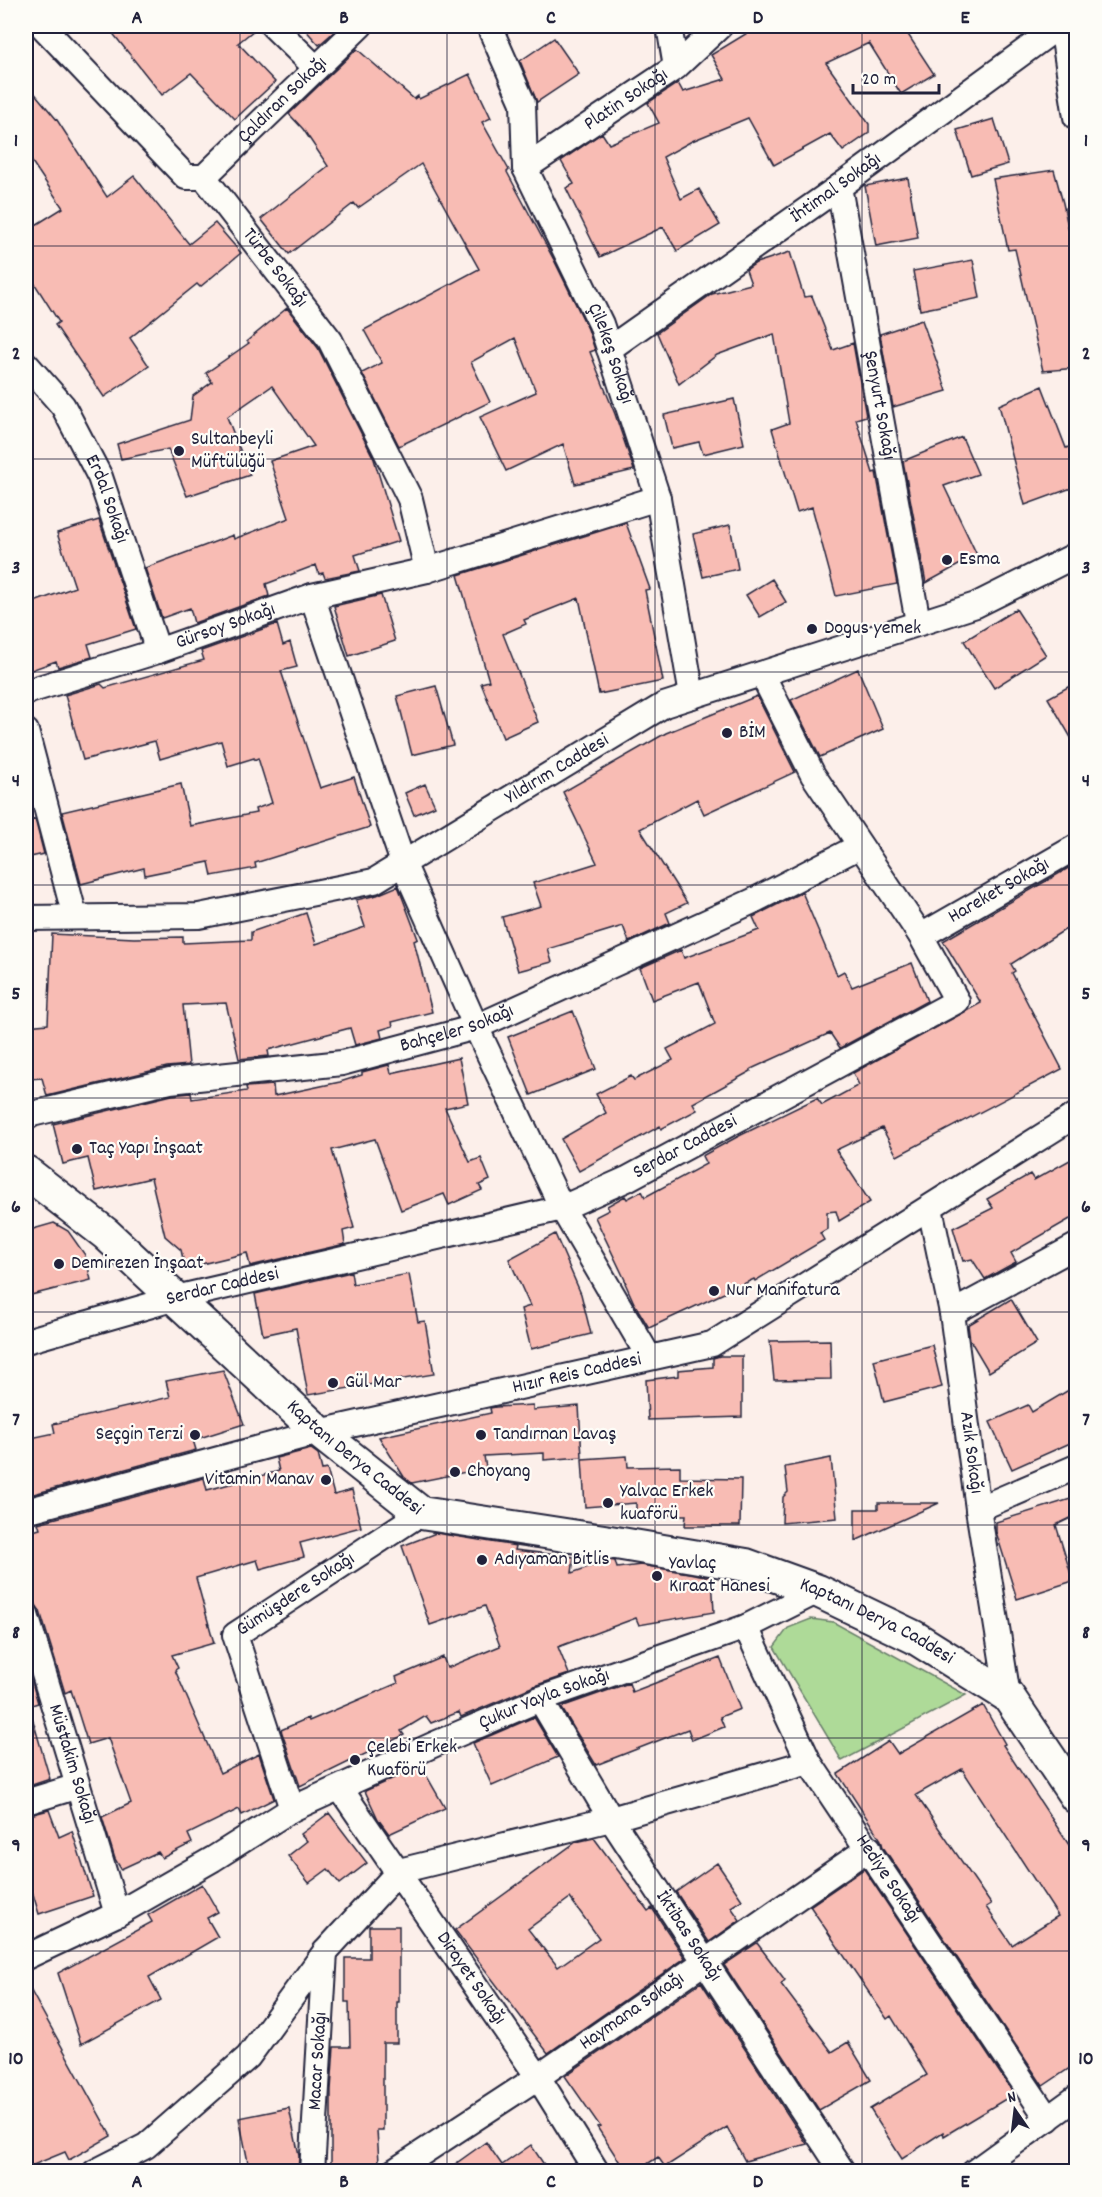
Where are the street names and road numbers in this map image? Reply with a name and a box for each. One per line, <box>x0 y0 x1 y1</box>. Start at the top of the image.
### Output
street label: Çaldıran Sokağı <box>232 50 334 151</box>
street label: Platin Sokağı <box>579 62 674 138</box>
street label: İhtimal Sokağı <box>785 146 887 231</box>
street label: Türbe Sokağı <box>235 223 314 314</box>
street label: Çilekeş Sokağı <box>579 299 640 408</box>
street label: Şenyurt Sokağı <box>855 349 902 462</box>
street label: Erdal Sokağı <box>77 450 135 547</box>
street label: Gürsoy Sokağı <box>172 596 279 658</box>
street label: Yıldırım Caddesi <box>500 727 615 812</box>
street label: Hareket Sokağı <box>943 851 1055 931</box>
street label: Bahçeler Sokağı <box>397 998 519 1061</box>
street label: Serdar Caddesi <box>628 1108 743 1187</box>
street label: Serdar Caddesi <box>163 1260 282 1314</box>
street label: Hızır Reis Caddesi <box>510 1346 645 1402</box>
street label: Kaptanı Derya Caddesi <box>279 1394 429 1523</box>
street label: Azık Sokağı <box>951 1410 990 1495</box>
street label: Gümüşdere Sokağı <box>231 1546 361 1644</box>
street label: Kaptanı Derya Caddesi <box>795 1571 959 1673</box>
street label: Çukur Yayla Sokağı <box>475 1662 613 1738</box>
street label: Müstakim Sokağı <box>40 1701 103 1827</box>
street label: Hediye Sokağı <box>848 1829 927 1929</box>
street label: İktibas Sokağı <box>648 1885 728 1988</box>
street label: Dirayet Sokağı <box>429 1926 512 2031</box>
street label: Haymana Sokağı <box>574 1966 690 2058</box>
street label: Macar Sokağı <box>302 2011 335 2111</box>

